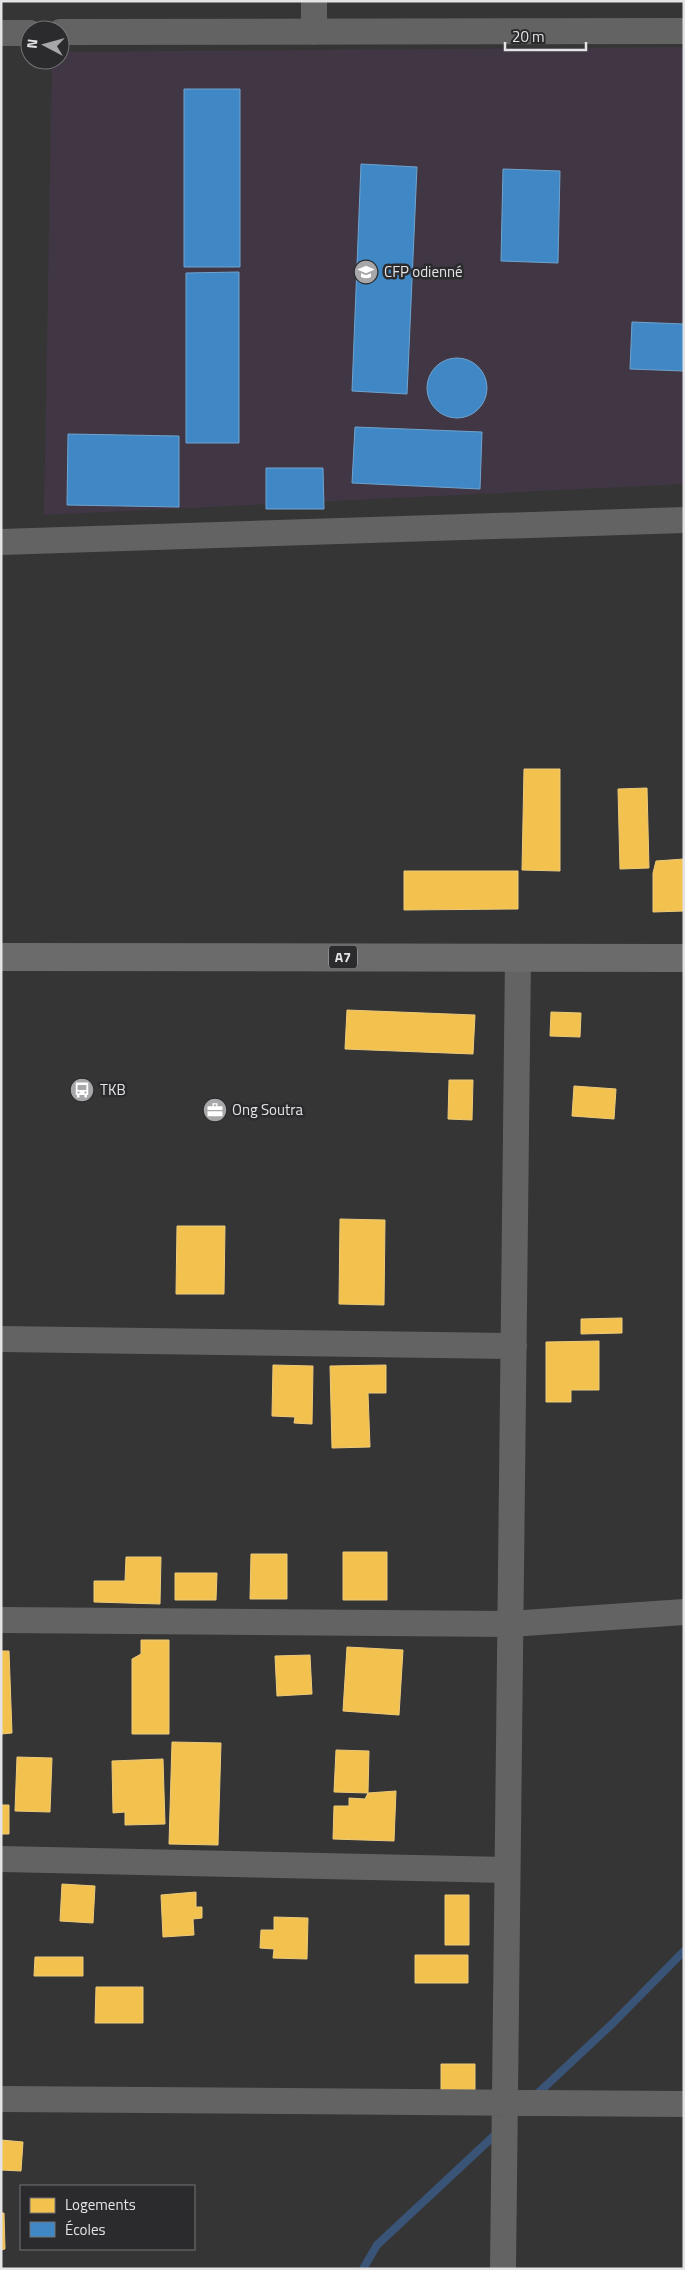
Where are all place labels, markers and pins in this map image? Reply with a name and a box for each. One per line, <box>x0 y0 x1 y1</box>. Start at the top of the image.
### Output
school or university icon: CFP odienné <box>353 259 379 285</box>
place label: CFP odienné <box>384 260 463 283</box>
bus stop icon: TKB <box>69 1077 95 1103</box>
place label: TKB <box>100 1078 126 1101</box>
office icon: Ong Soutra <box>202 1097 228 1123</box>
place label: Ong Soutra <box>232 1098 303 1121</box>

